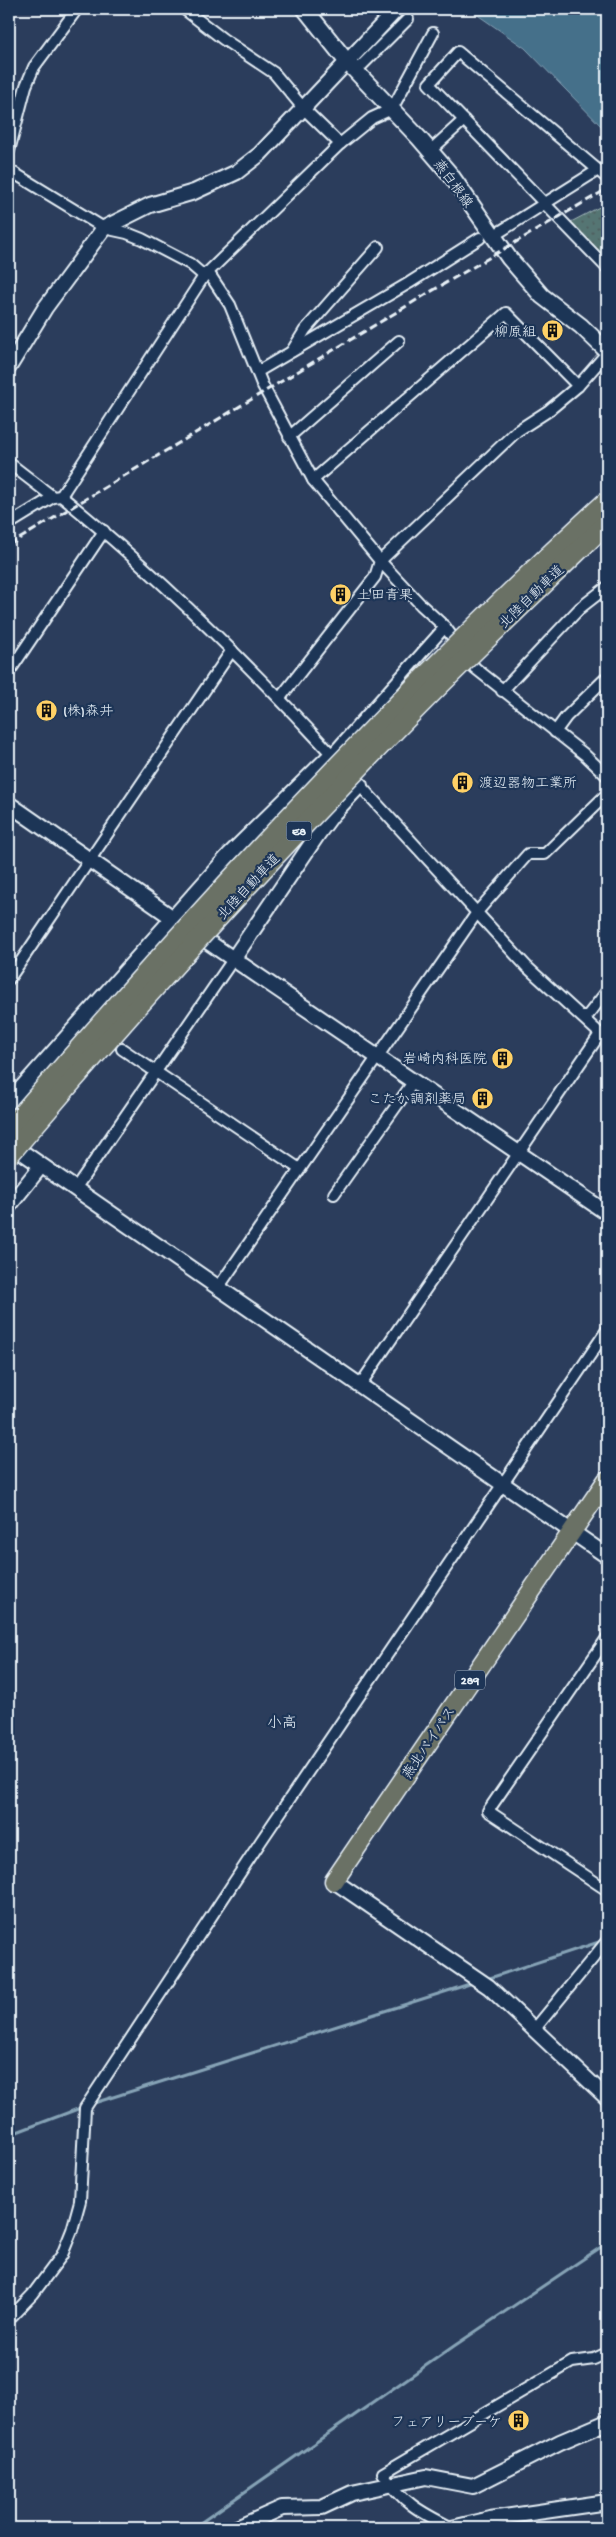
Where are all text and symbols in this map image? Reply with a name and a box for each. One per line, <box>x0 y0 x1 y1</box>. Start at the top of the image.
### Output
street label: 燕白根線 <box>429 157 475 212</box>
building icon: 柳原組 <box>540 319 564 343</box>
place label: 柳原組 <box>494 325 536 342</box>
street label: 北陸自動車道 <box>497 563 569 633</box>
building icon: 土田青果 <box>329 582 353 606</box>
place label: 土田青果 <box>357 588 413 605</box>
building icon: (株)森井 <box>35 698 59 722</box>
place label: (株)森井 <box>63 704 113 721</box>
building icon: 渡辺器物工業所 <box>451 770 475 794</box>
place label: 渡辺器物工業所 <box>479 776 577 793</box>
road number: E8 <box>286 821 312 840</box>
street label: 北陸自動車道 <box>215 851 285 924</box>
building icon: 岩崎内科医院 <box>491 1046 515 1070</box>
place label: 岩崎内科医院 <box>403 1052 487 1069</box>
building icon: こたか調剤薬局 <box>470 1086 494 1110</box>
place label: こたか調剤薬局 <box>368 1092 466 1109</box>
road number: 289 <box>455 1670 485 1690</box>
street label: 燕北バイパス <box>400 1704 461 1783</box>
district label: 小高 <box>267 1714 297 1733</box>
building icon: フェアリーブーケ <box>506 2409 530 2433</box>
place label: フェアリーブーケ <box>391 2415 502 2432</box>

